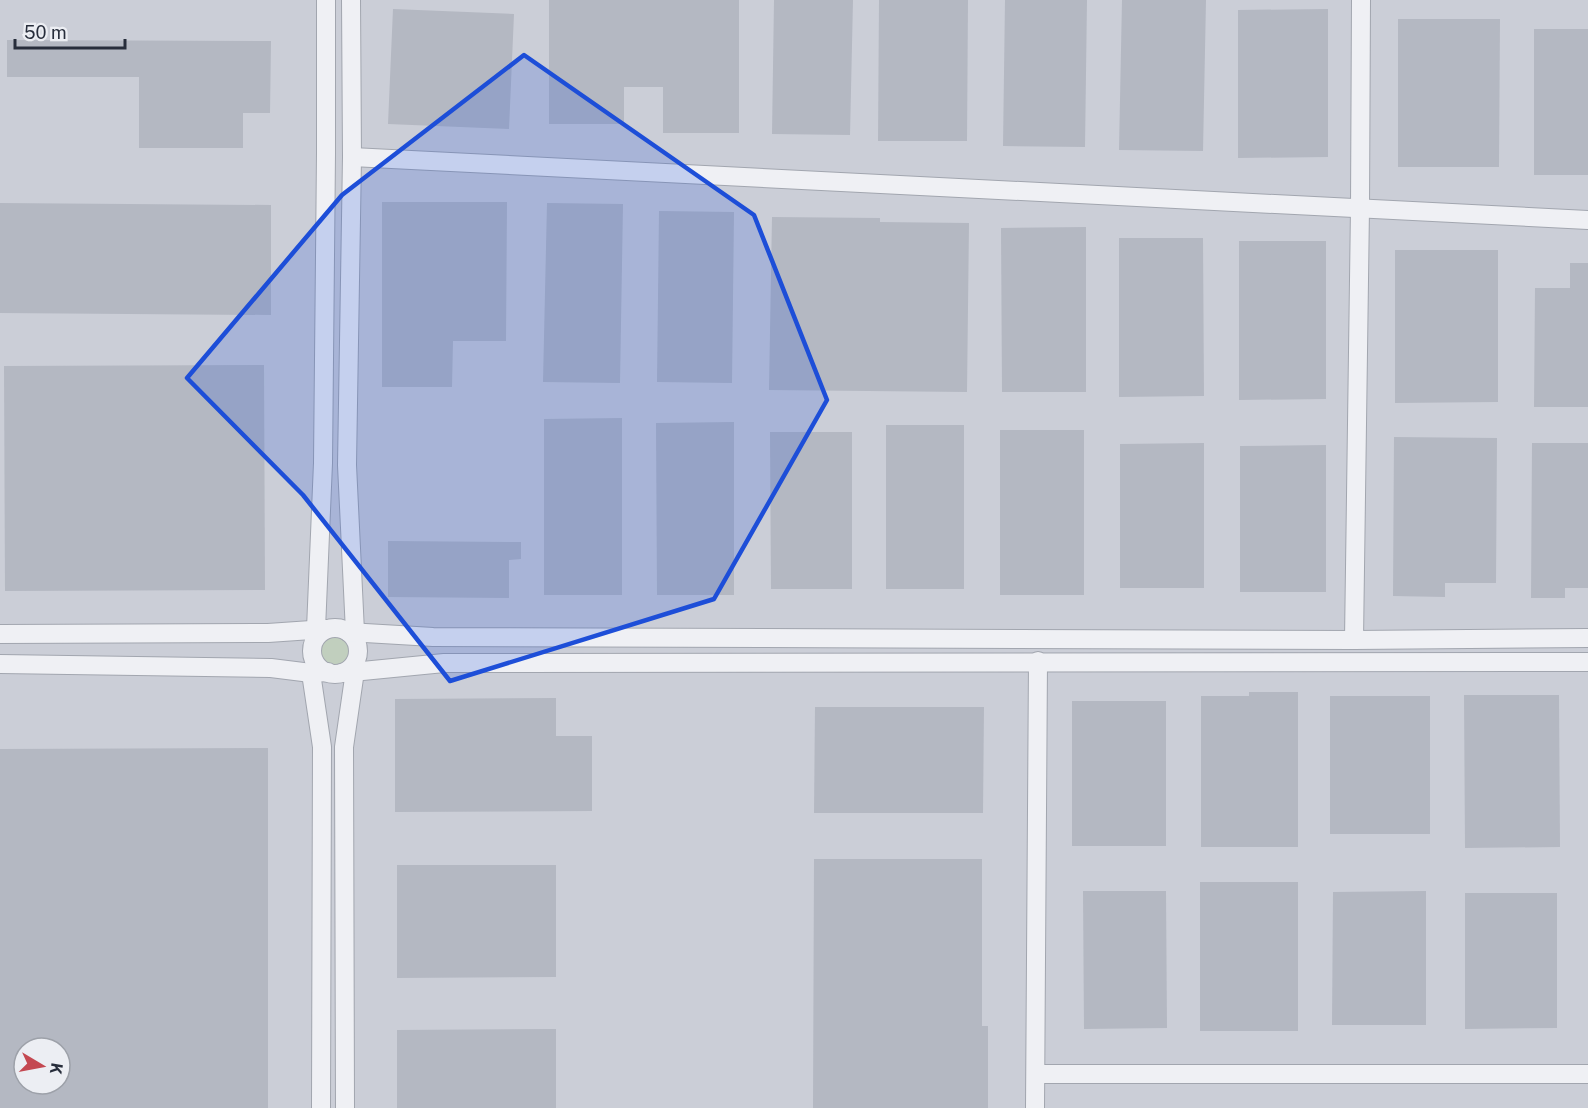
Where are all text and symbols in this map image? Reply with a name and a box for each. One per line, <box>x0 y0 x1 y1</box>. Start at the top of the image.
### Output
scale bar <box>15 12 124 50</box>
text: 50 m <box>24 22 67 43</box>
north arrow <box>12 1036 72 1096</box>
text: K <box>46 1061 67 1076</box>

